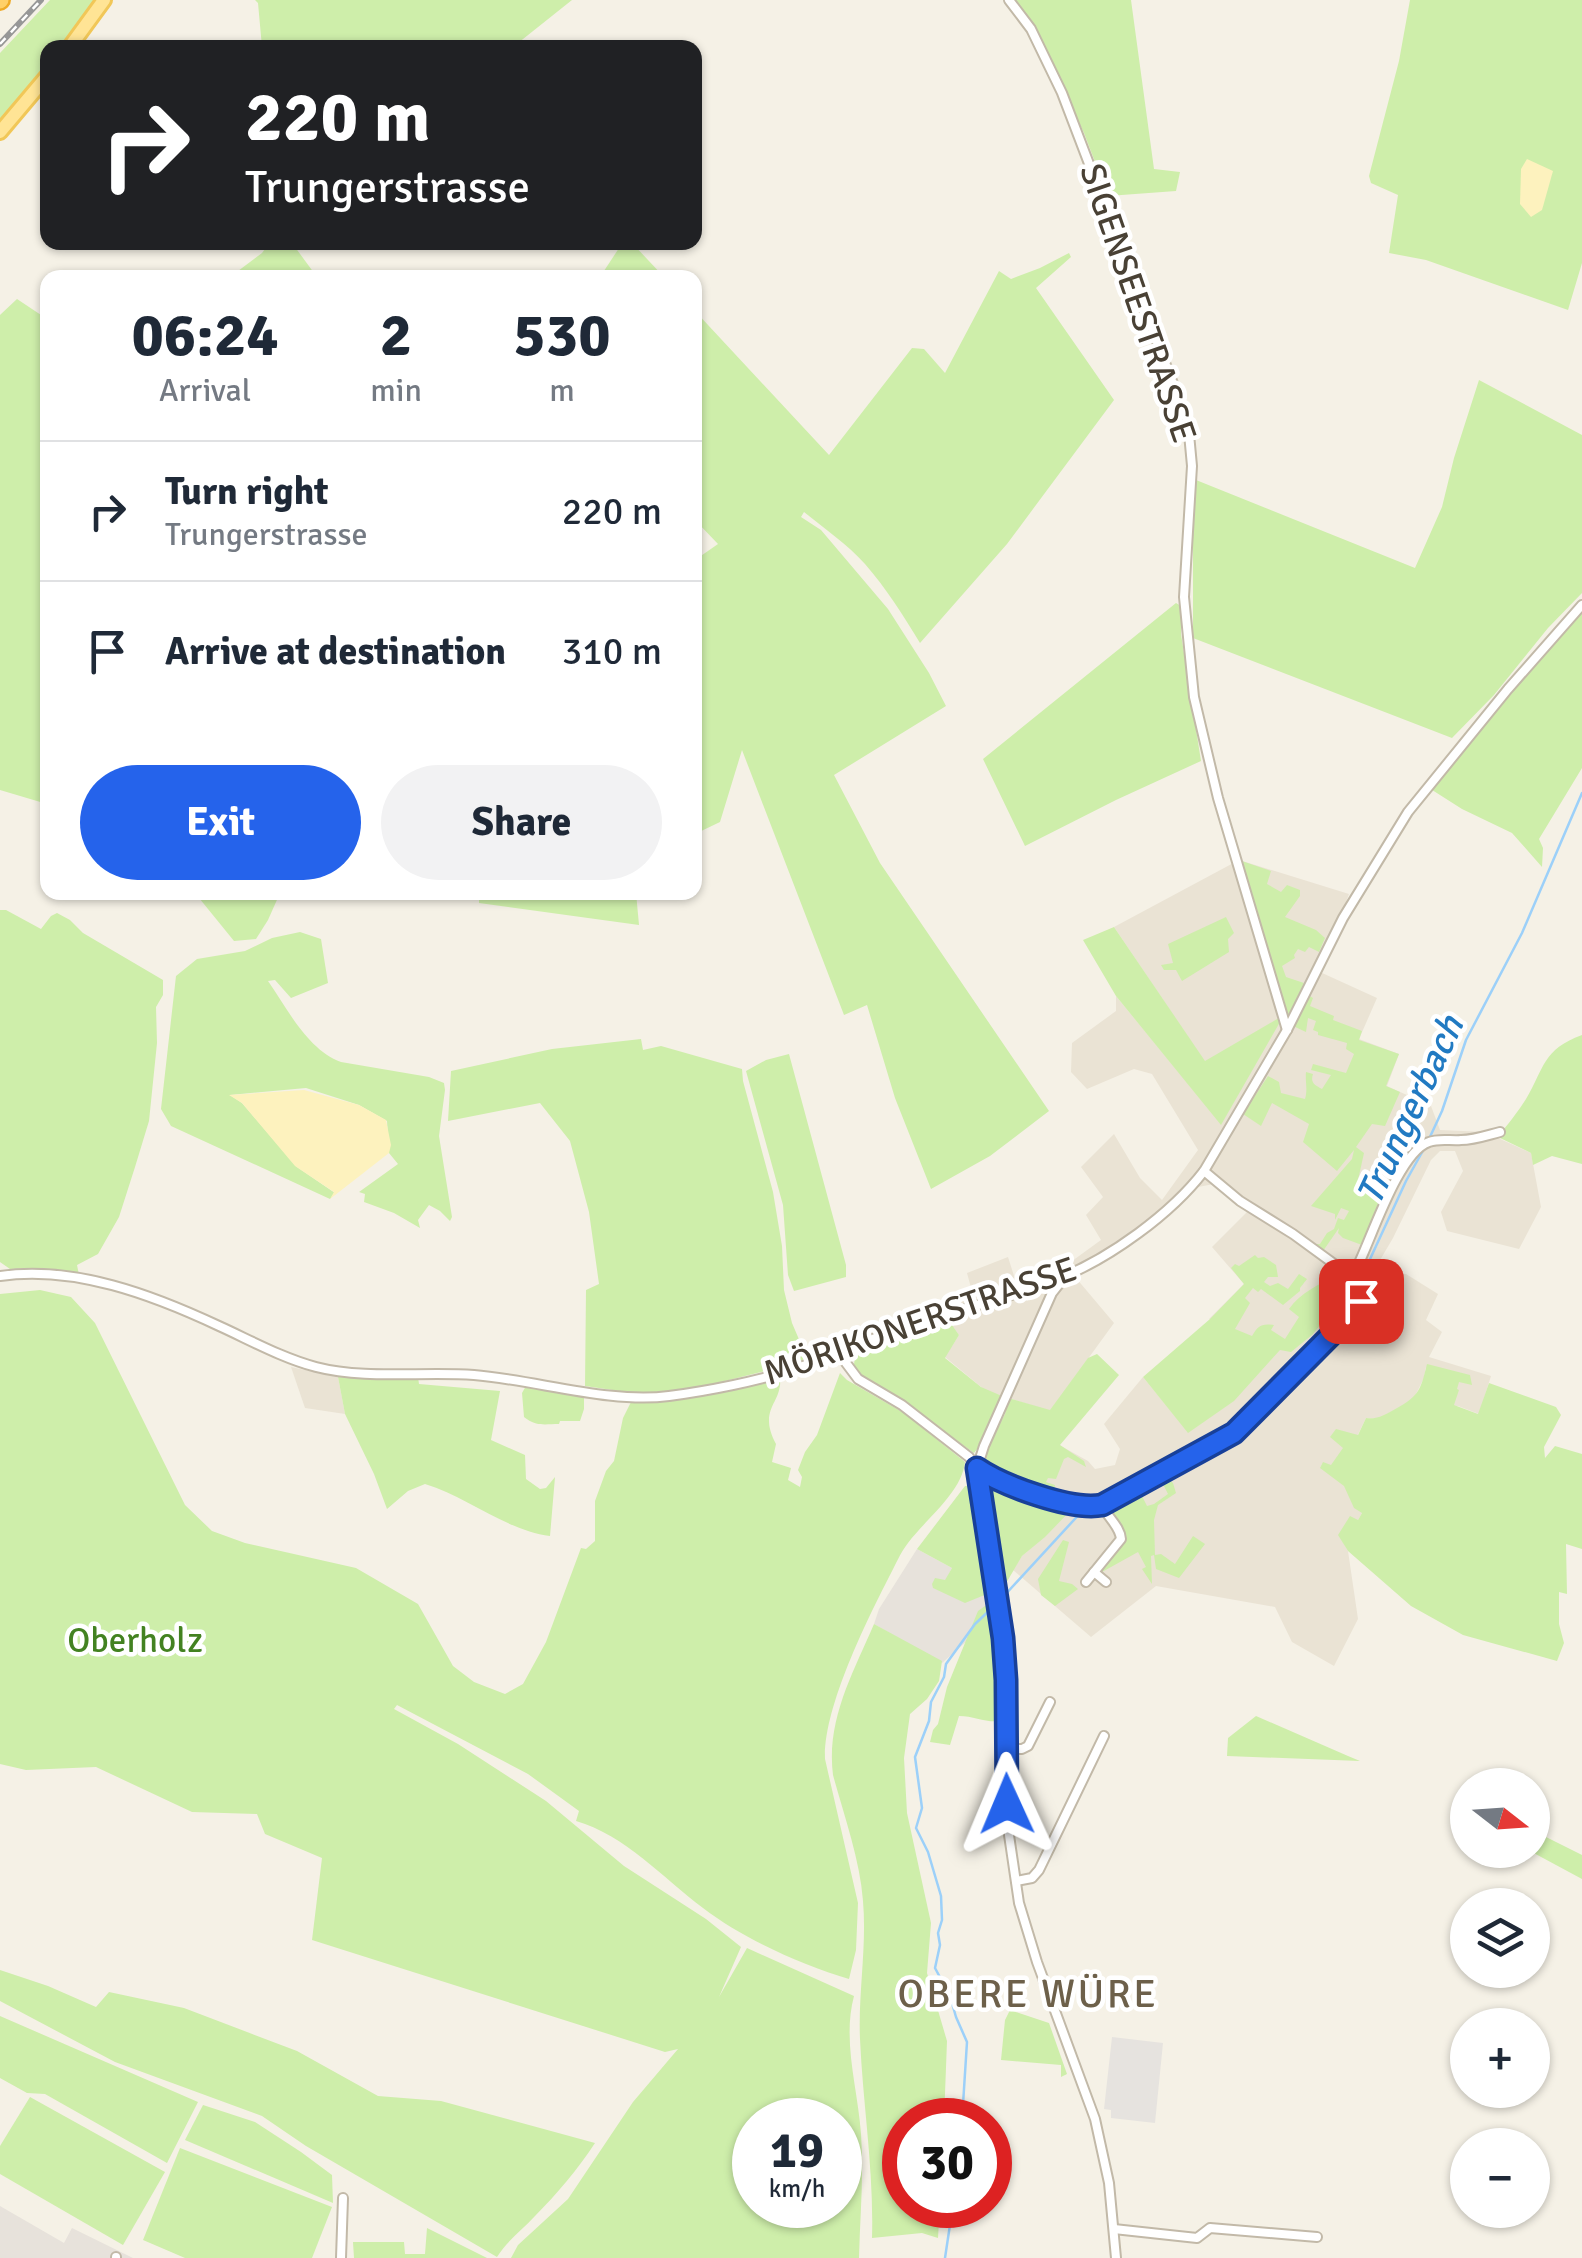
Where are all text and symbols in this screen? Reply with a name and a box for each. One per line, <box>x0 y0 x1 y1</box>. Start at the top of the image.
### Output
text: 220 m <box>245 74 430 160</box>
icon: right <box>80 80 210 210</box>
street label: SIGENSEESTRASSE <box>1070 158 1206 448</box>
text: Trungerstrasse <box>245 160 530 215</box>
text: 06:24 <box>131 299 279 373</box>
text: 2 <box>380 299 412 373</box>
text: 530 <box>513 299 611 373</box>
text: Arrival <box>159 371 251 410</box>
text: min <box>370 371 422 410</box>
text: m <box>549 371 575 410</box>
text: Turn right <box>165 468 329 515</box>
icon: right <box>80 484 135 539</box>
text: 220 m <box>562 488 662 535</box>
text: Trungerstrasse <box>165 515 368 554</box>
icon: arrive <box>80 624 135 679</box>
text: Arrive at destination <box>165 628 506 675</box>
text: 310 m <box>562 628 662 675</box>
button: Exit <box>80 765 361 880</box>
button: Share <box>381 765 662 880</box>
water label: Trungerbach <box>1346 1007 1475 1212</box>
street label: MÖRIKONERSTRASSE <box>758 1247 1082 1395</box>
pin <box>1319 1259 1404 1344</box>
icon: arrive <box>1334 1274 1389 1329</box>
park label: Oberholz <box>67 1619 203 1662</box>
position arrow <box>955 1752 1059 1856</box>
north arrow <box>1450 1768 1550 1868</box>
map controls <box>1450 1768 1550 2228</box>
button: layers <box>1450 1888 1550 1988</box>
district label: OBERE WÜRE <box>897 1969 1159 2019</box>
button: + <box>1450 2008 1550 2108</box>
speed limit sign: 30 <box>882 2098 1012 2228</box>
text: 19 <box>770 2120 824 2182</box>
button: − <box>1450 2128 1550 2228</box>
text: km/h <box>769 2173 825 2204</box>

